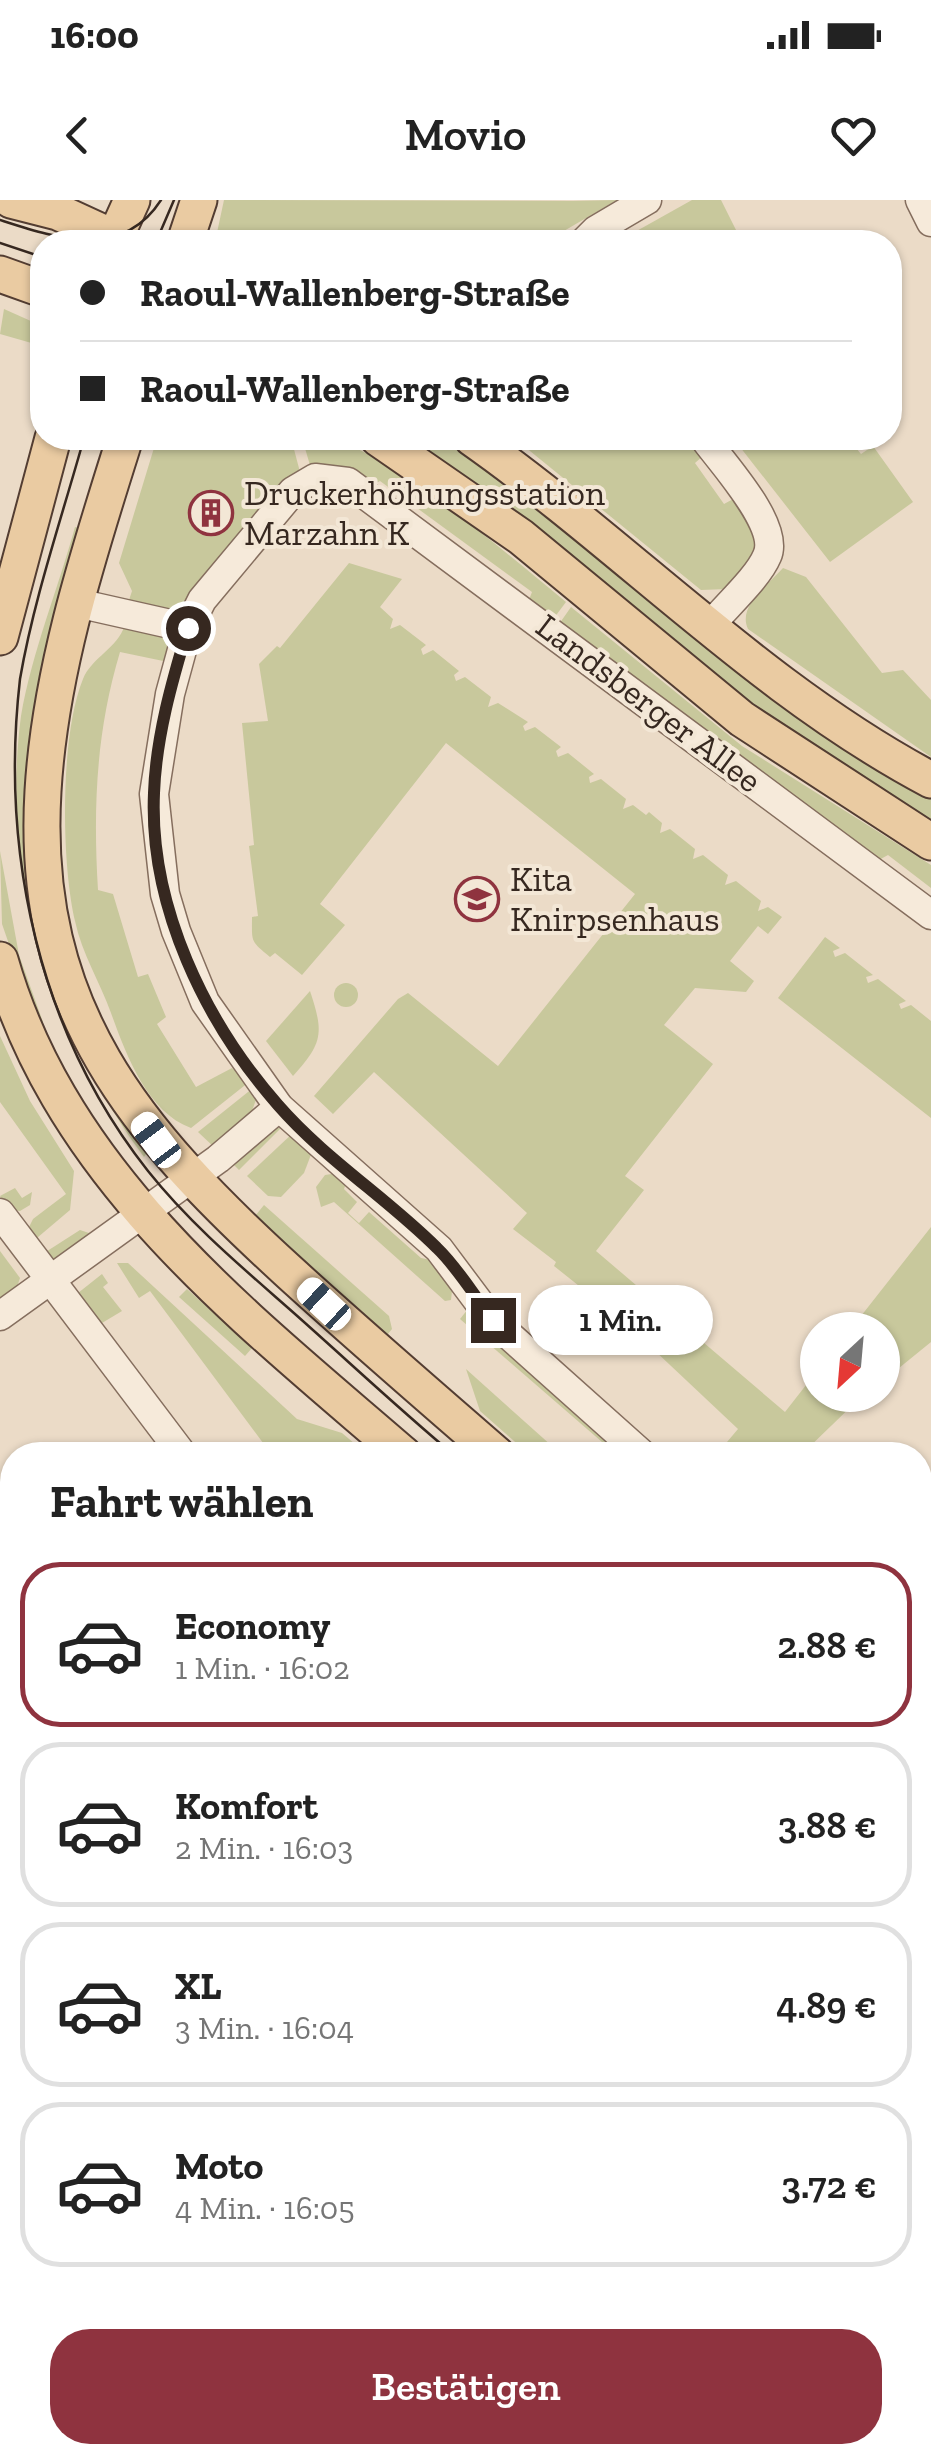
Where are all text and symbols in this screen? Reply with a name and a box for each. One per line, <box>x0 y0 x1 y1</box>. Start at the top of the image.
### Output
text: 16:00 <box>50 12 139 58</box>
icon: back <box>50 108 105 163</box>
text: Movio <box>405 108 526 162</box>
icon: heart <box>826 108 881 163</box>
text: Raoul-Wallenberg-Straße <box>140 270 570 316</box>
text: Raoul-Wallenberg-Straße <box>140 366 570 412</box>
place label: Druckerhöhungsstation Marzahn K <box>244 472 605 554</box>
building icon: Druckerhöhungsstation Marzahn K <box>188 490 234 536</box>
street label: Landsberger Allee <box>528 605 770 801</box>
route start <box>166 606 211 651</box>
place label: Kita Knirpsenhaus <box>510 858 720 940</box>
school or university icon: Kita Knirpsenhaus <box>454 876 500 922</box>
car <box>126 1107 186 1173</box>
car <box>292 1273 356 1335</box>
callout: 1 Min. <box>528 1285 713 1355</box>
route end <box>471 1298 516 1343</box>
text: 1 Min. <box>579 1301 662 1339</box>
north arrow <box>800 1312 900 1412</box>
map controls <box>800 1312 900 1412</box>
text: Fahrt wählen <box>50 1475 313 1529</box>
icon: car <box>55 1600 145 1690</box>
text: Economy <box>175 1603 330 1649</box>
text: 2.88 € <box>777 1622 877 1668</box>
text: 1 Min. · 16:02 <box>175 1649 350 1687</box>
icon: car <box>55 1780 145 1870</box>
text: Komfort <box>175 1783 318 1829</box>
text: 3.88 € <box>778 1802 877 1848</box>
text: 2 Min. · 16:03 <box>175 1829 353 1867</box>
icon: car <box>55 1960 145 2050</box>
text: XL <box>175 1963 222 2009</box>
text: 4.89 € <box>776 1982 877 2028</box>
text: 3 Min. · 16:04 <box>175 2009 354 2047</box>
icon: car <box>55 2140 145 2230</box>
text: Moto <box>175 2143 263 2189</box>
text: 3.72 € <box>781 2162 877 2208</box>
text: 4 Min. · 16:05 <box>175 2189 355 2227</box>
button: Bestätigen <box>50 2329 882 2444</box>

